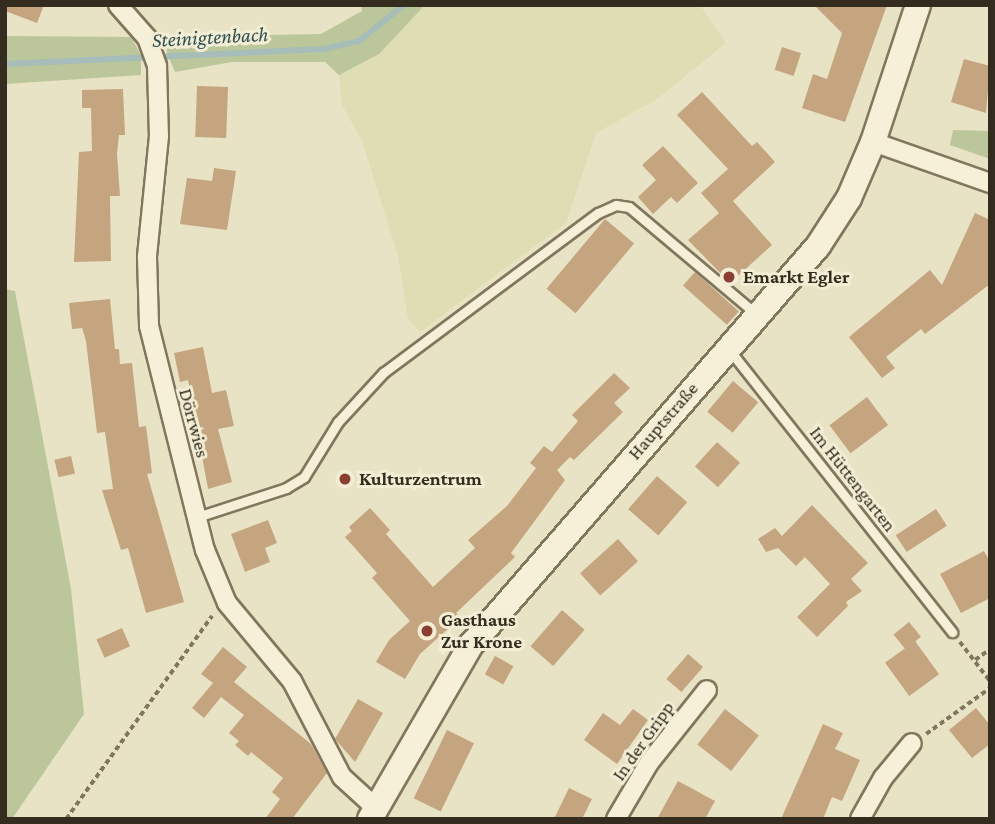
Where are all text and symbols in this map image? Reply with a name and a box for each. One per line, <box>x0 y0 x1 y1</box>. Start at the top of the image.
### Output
water label: Steinigtenbach <box>151 21 269 53</box>
place label: Emarkt Egler <box>743 266 850 288</box>
marker: Emarkt Egler <box>721 269 737 285</box>
street label: Hauptstraße <box>623 378 703 464</box>
street label: Dörrwies <box>174 386 214 460</box>
street label: Im Hüttengarten <box>805 422 901 536</box>
place label: Kulturzentrum <box>359 468 482 490</box>
marker: Kulturzentrum <box>337 471 353 487</box>
place label: Gasthaus Zur Krone <box>441 609 522 653</box>
marker: Gasthaus Zur Krone <box>419 623 435 639</box>
street label: In der Gripp <box>607 697 679 785</box>

